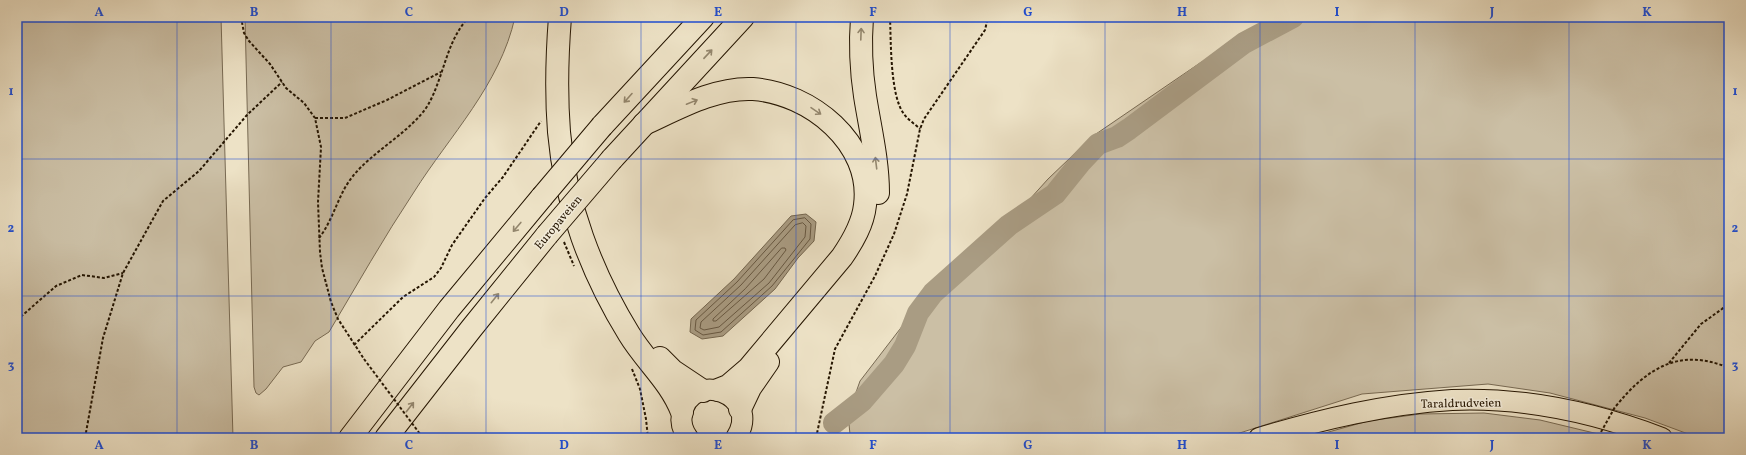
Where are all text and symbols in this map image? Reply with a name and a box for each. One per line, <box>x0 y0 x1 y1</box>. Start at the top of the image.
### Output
text: A <box>94 4 104 22</box>
text: B <box>250 4 259 22</box>
text: C <box>405 4 413 22</box>
text: D <box>559 4 569 22</box>
text: E <box>714 4 722 22</box>
text: F <box>869 4 877 22</box>
text: G <box>1023 4 1033 22</box>
text: H <box>1177 4 1187 22</box>
text: I <box>1335 4 1340 22</box>
text: J <box>1489 4 1495 22</box>
text: K <box>1642 4 1652 22</box>
one-way arrow <box>857 28 865 41</box>
one-way arrow <box>703 49 713 59</box>
text: 1 <box>8 83 14 101</box>
text: 1 <box>1732 83 1738 101</box>
one-way arrow <box>624 92 633 103</box>
one-way arrow <box>686 98 698 106</box>
one-way arrow <box>810 108 822 116</box>
one-way arrow <box>872 157 880 170</box>
street label: Europaveien <box>531 192 586 253</box>
text: 2 <box>8 220 15 238</box>
text: 2 <box>1732 220 1739 238</box>
one-way arrow <box>512 221 521 232</box>
one-way arrow <box>491 293 500 304</box>
text: 3 <box>8 357 15 375</box>
text: 3 <box>1732 357 1739 375</box>
street label: Taraldrudveien <box>1421 395 1501 413</box>
one-way arrow <box>406 402 414 413</box>
text: A <box>94 437 104 455</box>
text: B <box>250 437 259 455</box>
text: C <box>405 437 413 455</box>
text: D <box>559 437 569 455</box>
text: E <box>714 437 722 455</box>
text: F <box>869 437 877 455</box>
text: G <box>1023 437 1033 455</box>
text: H <box>1177 437 1187 455</box>
text: I <box>1335 437 1340 455</box>
text: J <box>1489 437 1495 455</box>
text: K <box>1642 437 1652 455</box>

